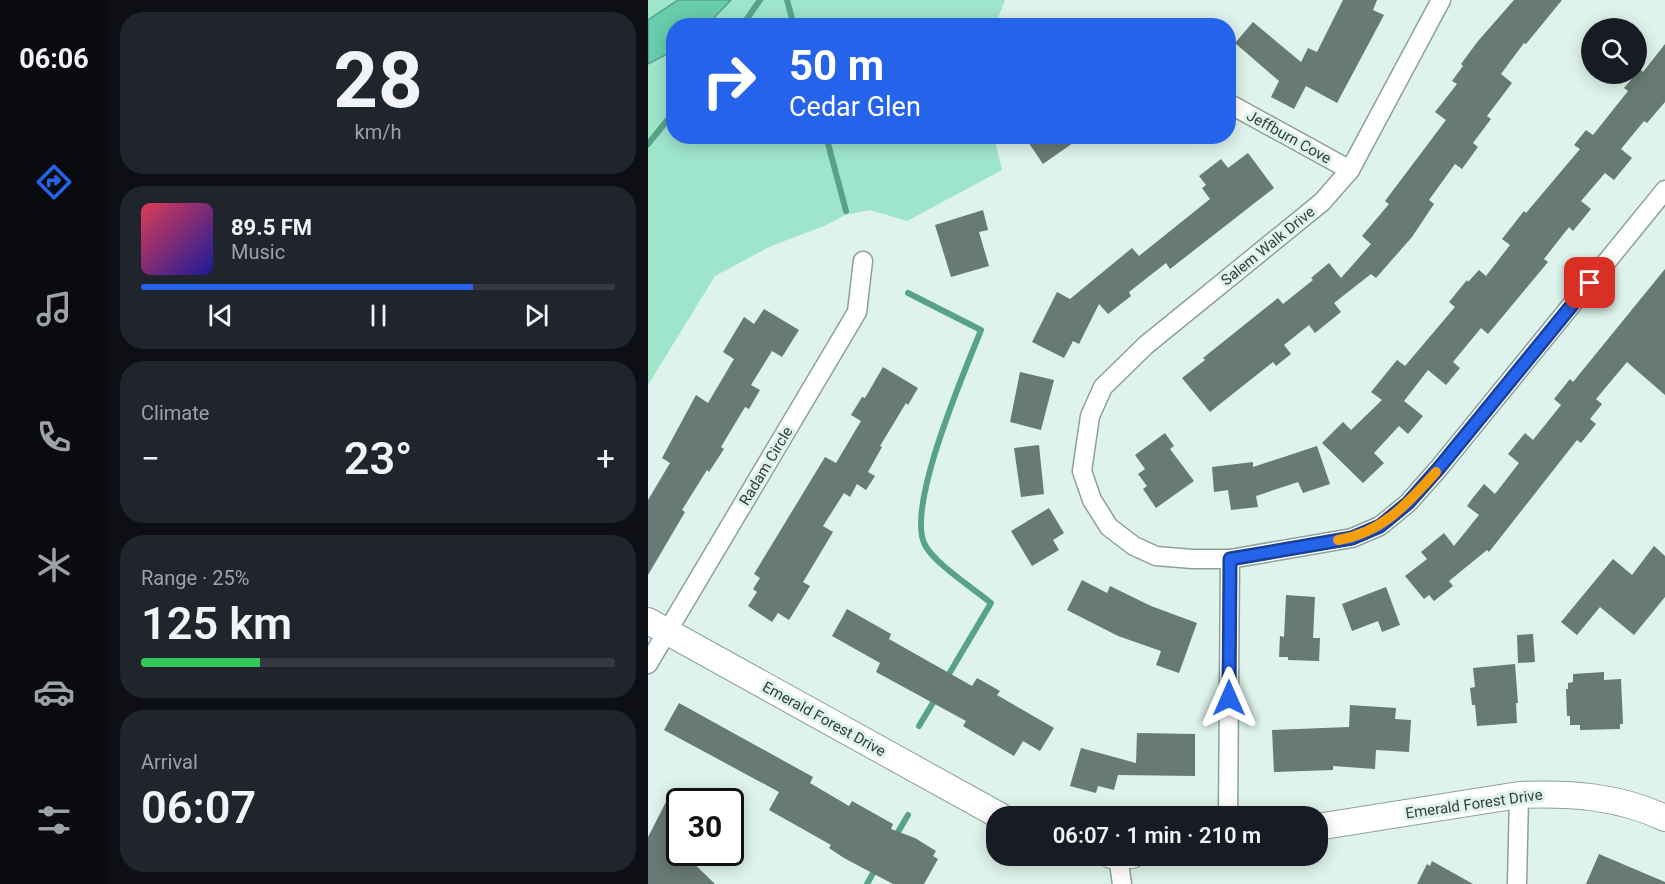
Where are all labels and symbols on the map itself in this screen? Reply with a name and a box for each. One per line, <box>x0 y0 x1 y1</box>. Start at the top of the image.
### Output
street label: Jeffburn Cove <box>1244 106 1334 168</box>
street label: Salem Walk Drive <box>1217 203 1319 289</box>
pin <box>1564 257 1615 308</box>
street label: Radam Circle <box>735 423 797 509</box>
position arrow <box>1197 666 1261 730</box>
street label: Emerald Forest Drive <box>759 678 889 760</box>
street label: Emerald Forest Drive <box>1404 785 1544 823</box>
speed limit sign: 30 <box>666 788 744 866</box>

